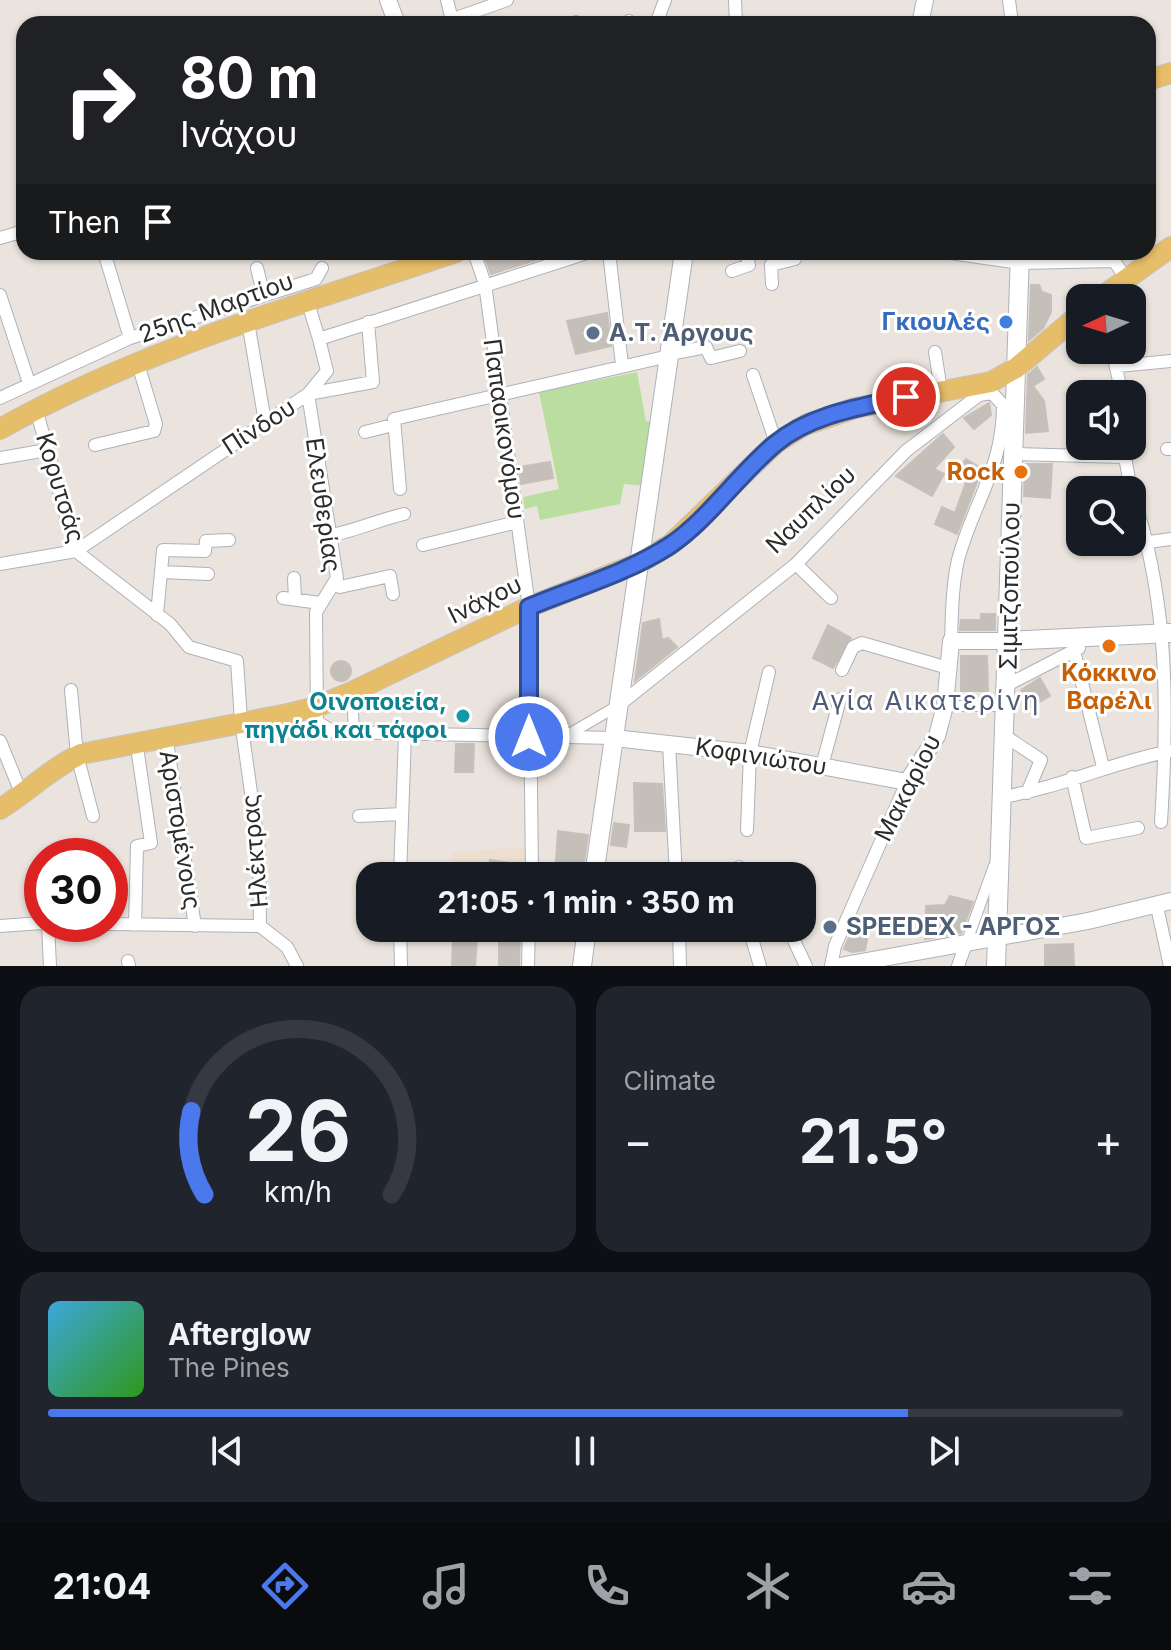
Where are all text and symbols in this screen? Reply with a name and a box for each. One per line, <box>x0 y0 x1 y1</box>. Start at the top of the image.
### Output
text: 80 m <box>180 44 319 112</box>
icon: right <box>48 48 152 152</box>
text: Ινάχου <box>180 112 298 156</box>
icon: arrive <box>136 200 180 244</box>
text: Then <box>48 204 120 240</box>
street label: 25ης Μαρτίου <box>135 266 297 349</box>
north arrow <box>1066 284 1146 364</box>
map controls <box>1066 284 1146 556</box>
place label: Γκιουλές <box>882 307 990 336</box>
marker: Γκιουλές <box>997 313 1015 331</box>
place label: Α.Τ. Άργους <box>609 318 753 347</box>
marker: Α.Τ. Άργους <box>584 324 602 342</box>
street label: Παπαοικονόμου <box>477 337 532 521</box>
pin <box>872 363 940 431</box>
icon: arrive <box>884 375 928 419</box>
button: sound <box>1066 380 1146 460</box>
street label: Πίνδου <box>217 392 301 461</box>
street label: Κορυτσάς <box>30 429 91 546</box>
street label: Ελευθερίας <box>300 436 347 574</box>
place label: Rock <box>947 457 1005 486</box>
street label: Ναυπλίου <box>760 460 861 559</box>
marker: Rock <box>1012 463 1030 481</box>
button: search <box>1066 476 1146 556</box>
street label: Σιμιτζοπούλου <box>994 502 1025 670</box>
street label: Ινάχου <box>443 569 526 630</box>
marker: Κόκκινο Βαρέλι <box>1100 637 1118 655</box>
place label: Κόκκινο Βαρέλι <box>1061 658 1157 715</box>
district label: Αγία Αικατερίνη <box>812 685 1040 716</box>
place label: Οινοποιεία, πηγάδι και τάφοι <box>245 687 448 744</box>
position arrow <box>487 695 571 779</box>
marker: Οινοποιεία, πηγάδι και τάφοι <box>454 707 472 725</box>
street label: Μακαρίου <box>868 729 947 846</box>
street label: Κοφινιώτου <box>693 732 829 781</box>
street label: Αριστομένους <box>154 748 207 912</box>
street label: Ηλέκτρας <box>235 793 274 909</box>
speed limit sign: 30 <box>24 838 128 942</box>
text: 21:05 · 1 min · 350 m <box>437 884 735 920</box>
place label: SPEEDEX - ΑΡΓΟΣ <box>846 912 1060 941</box>
marker: SPEEDEX - ΑΡΓΟΣ <box>821 918 839 936</box>
text: Climate <box>624 1065 716 1096</box>
text: 26 <box>245 1080 351 1181</box>
text: 21.5° <box>799 1105 948 1177</box>
text: − <box>624 1114 653 1168</box>
text: + <box>1094 1114 1123 1168</box>
text: km/h <box>264 1174 332 1209</box>
text: Afterglow <box>168 1316 312 1352</box>
text: The Pines <box>168 1352 290 1383</box>
icon: previous <box>205 1429 249 1473</box>
icon: pause <box>563 1429 607 1473</box>
icon: next <box>922 1429 966 1473</box>
icon: directions <box>257 1558 313 1614</box>
icon: music <box>418 1558 474 1614</box>
icon: phone <box>579 1558 635 1614</box>
icon: climate <box>740 1558 796 1614</box>
icon: car <box>901 1558 957 1614</box>
icon: filters <box>1062 1558 1118 1614</box>
text: 21:04 <box>53 1564 151 1608</box>

